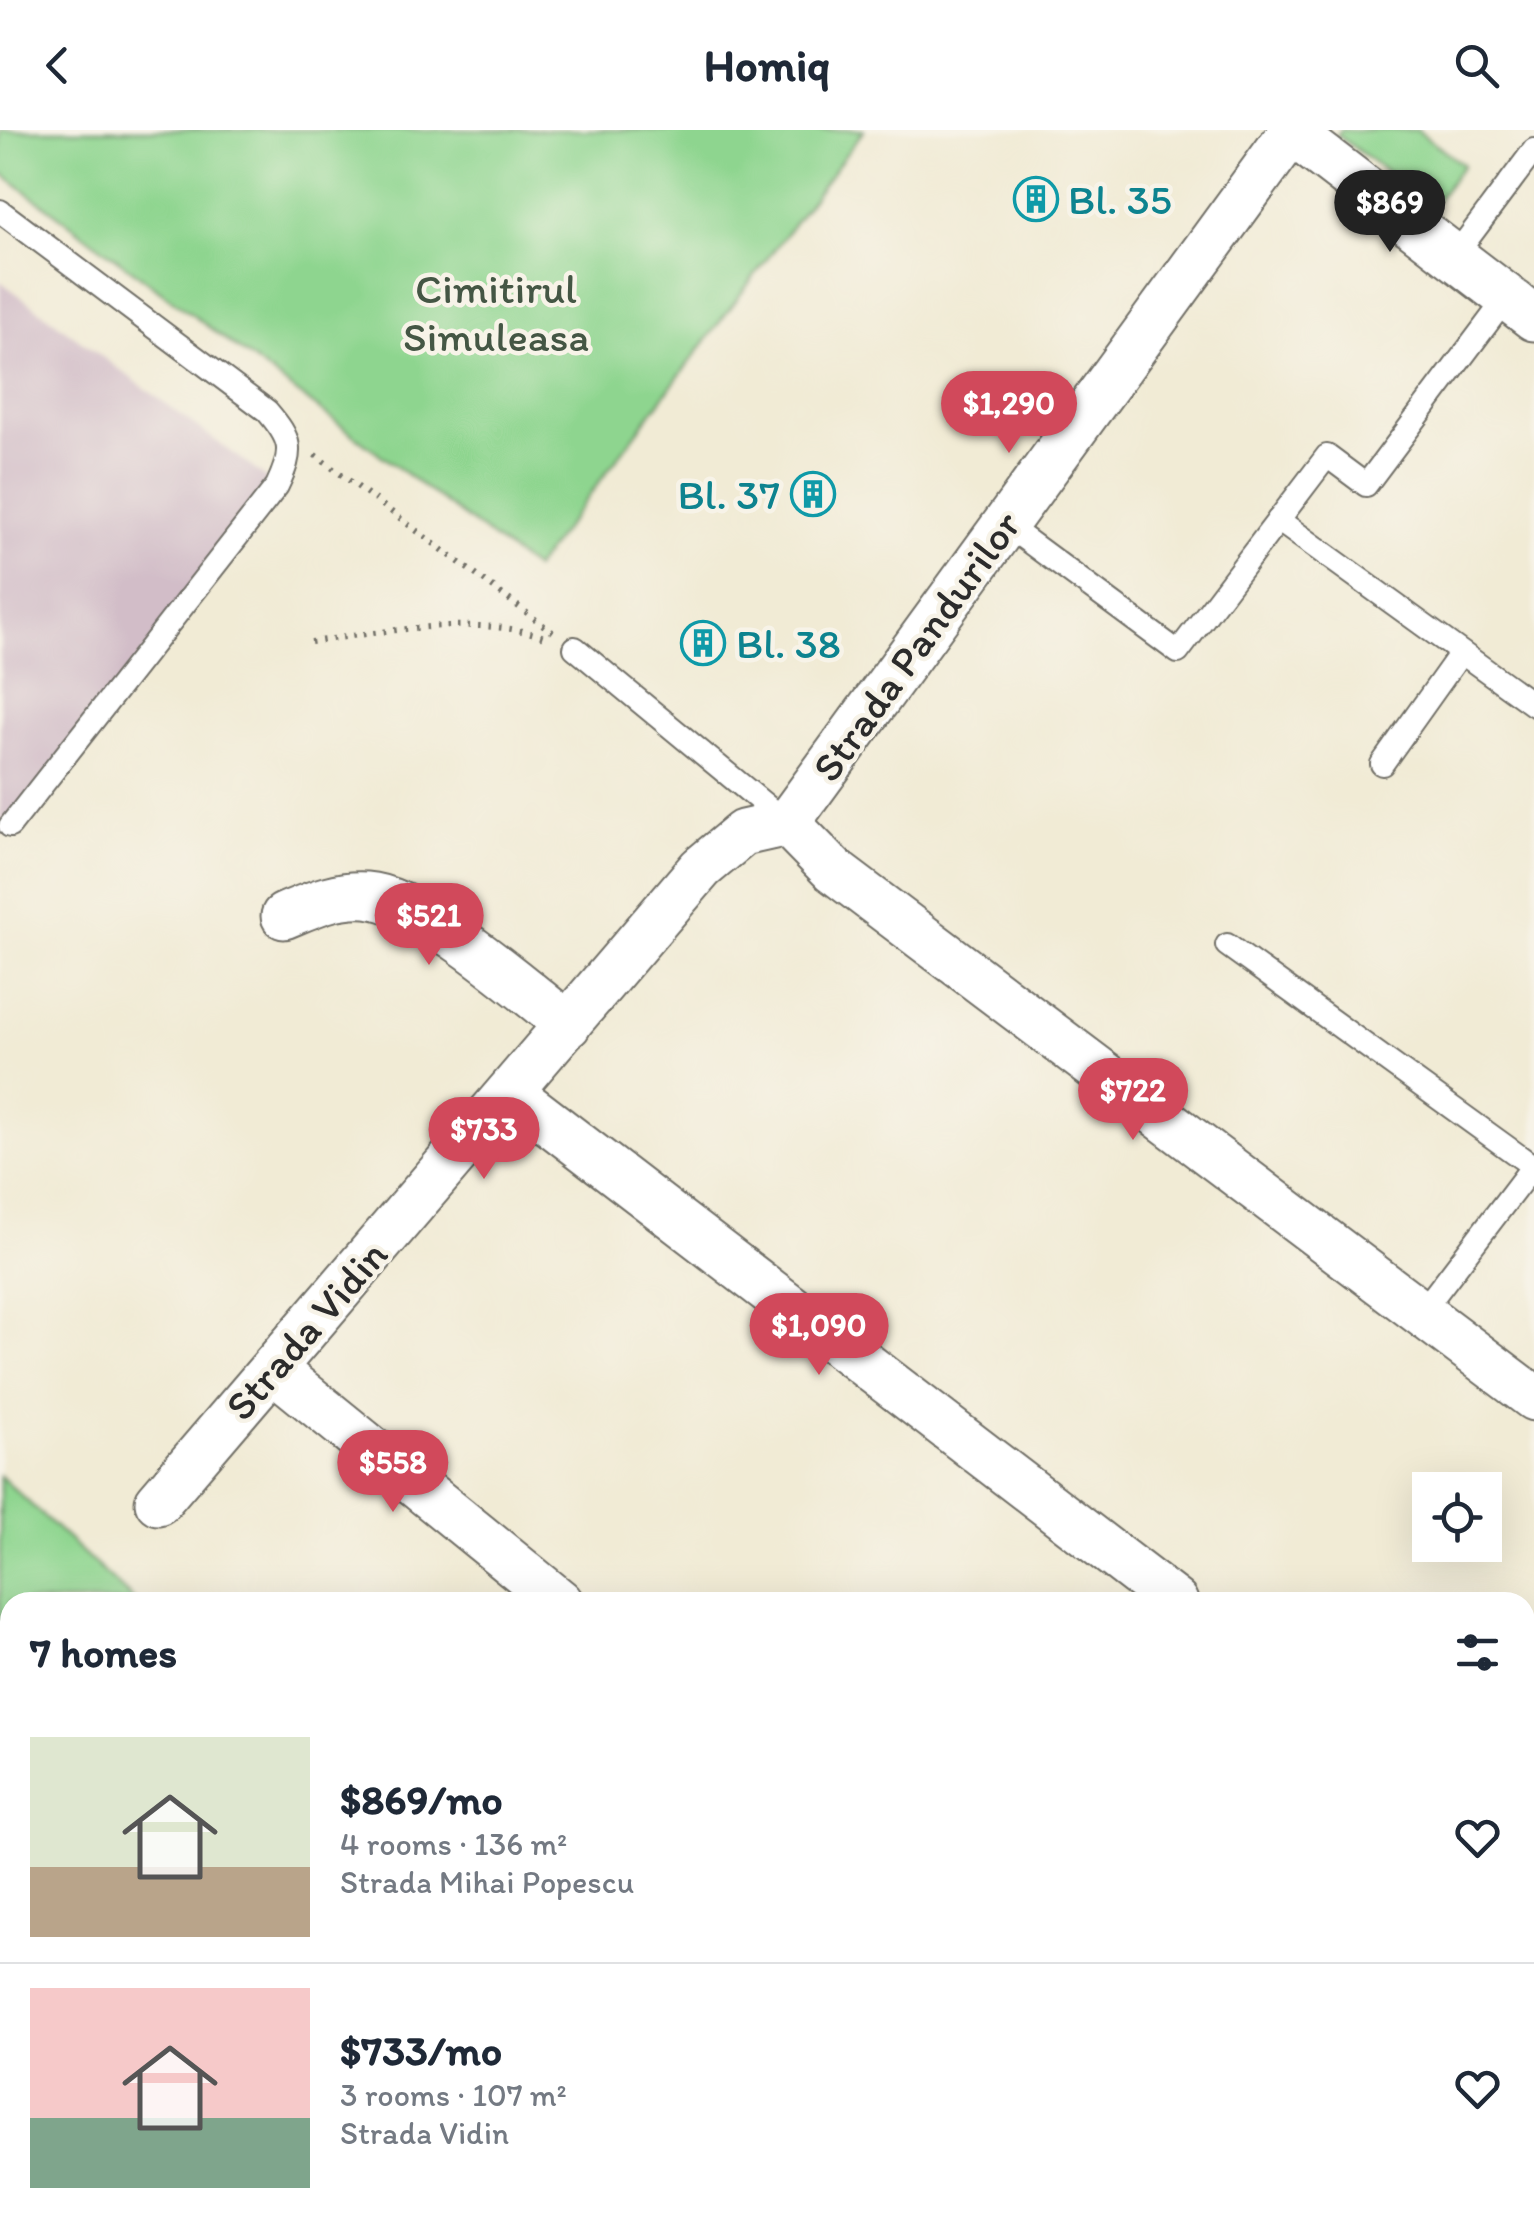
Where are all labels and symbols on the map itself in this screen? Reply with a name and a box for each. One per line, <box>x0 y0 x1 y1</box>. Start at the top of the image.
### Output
pin: $869 <box>1331 170 1449 255</box>
place label: Bl. 35 <box>1068 174 1172 225</box>
building icon: Bl. 35 <box>1013 176 1059 222</box>
park label: Cimitirul Simuleasa <box>403 263 589 362</box>
pin: $1,290 <box>928 371 1090 456</box>
place label: Bl. 37 <box>677 469 780 520</box>
building icon: Bl. 37 <box>790 471 836 517</box>
street label: Strada Pandurilor <box>801 501 1031 791</box>
place label: Bl. 38 <box>736 618 841 669</box>
building icon: Bl. 38 <box>680 620 726 666</box>
pin: $521 <box>370 883 488 968</box>
pin: $722 <box>1074 1058 1192 1143</box>
pin: $733 <box>425 1097 543 1182</box>
street label: Strada Vidin <box>214 1230 398 1430</box>
pin: $1,090 <box>738 1293 900 1378</box>
pin: $558 <box>334 1430 452 1515</box>

